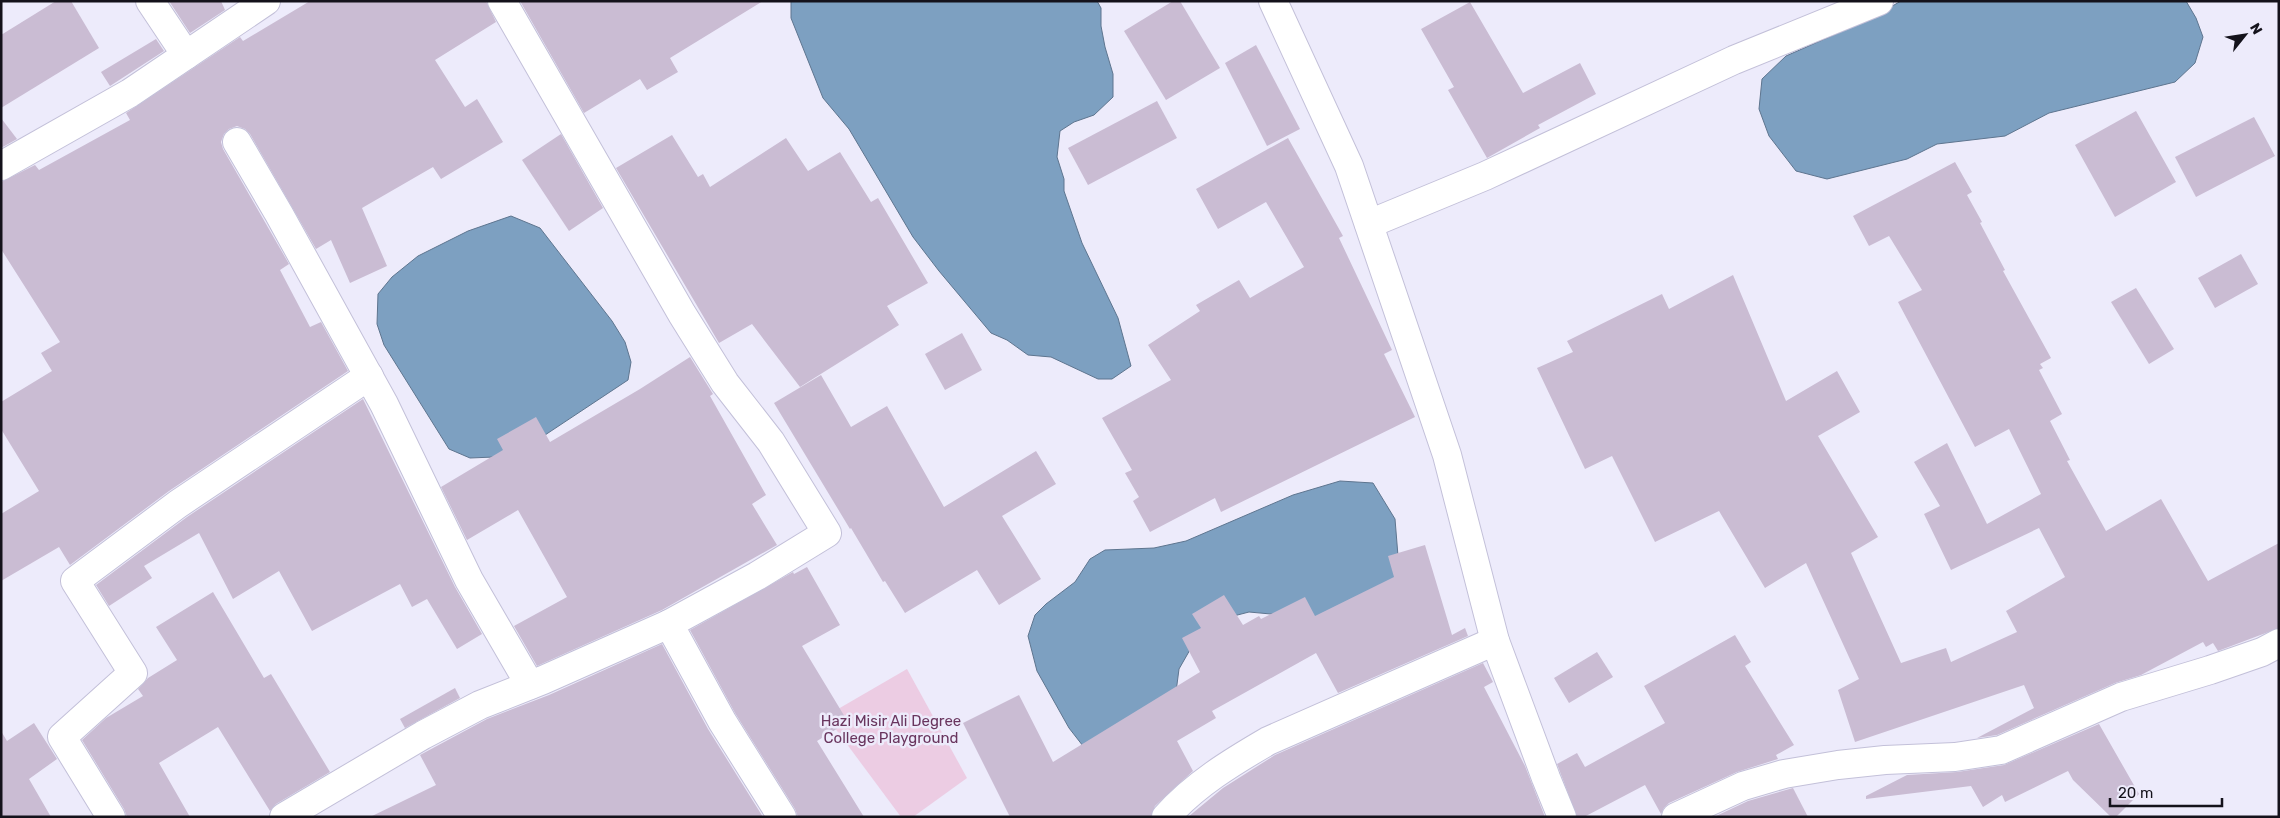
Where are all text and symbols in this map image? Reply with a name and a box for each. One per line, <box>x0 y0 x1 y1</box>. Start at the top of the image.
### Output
north arrow <box>2220 10 2270 60</box>
text: N <box>2246 20 2266 37</box>
park label: Hazi Misir Ali Degree College Playground <box>821 712 961 747</box>
scale bar <box>2110 776 2222 808</box>
text: 20 m <box>2118 784 2153 802</box>

